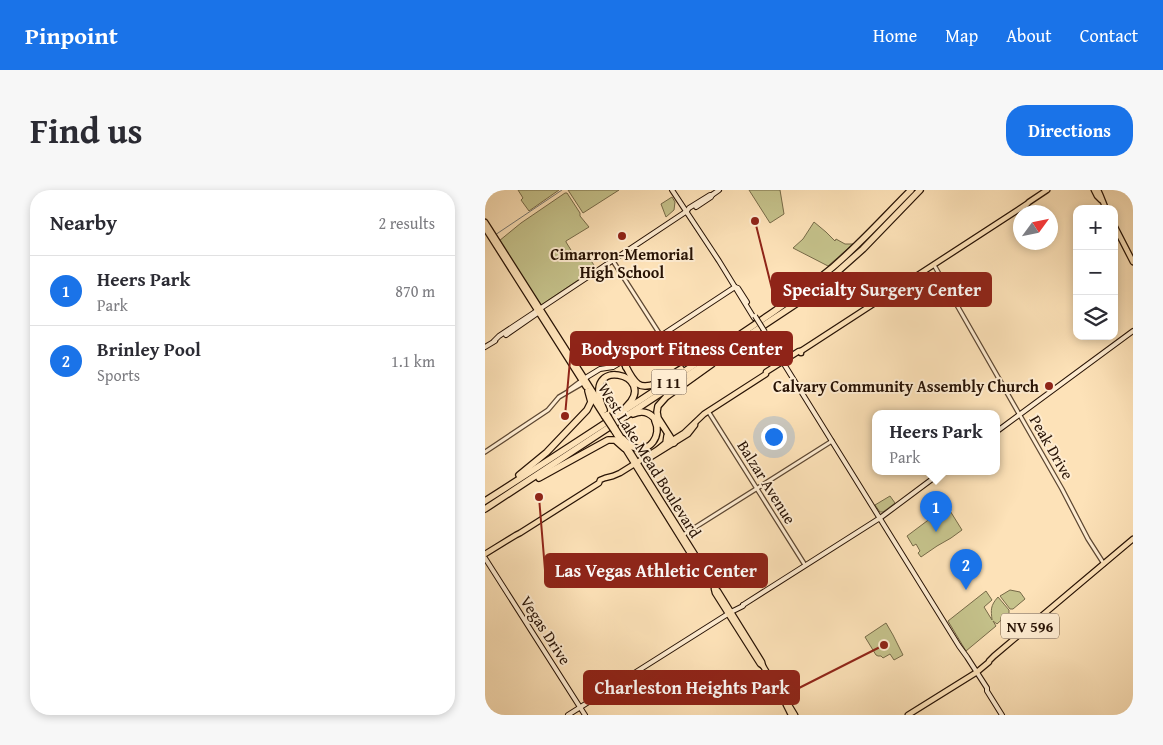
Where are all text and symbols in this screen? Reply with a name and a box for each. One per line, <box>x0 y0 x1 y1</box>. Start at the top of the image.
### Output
text: Pinpoint <box>25 18 118 53</box>
text: Home <box>873 22 917 49</box>
text: Map <box>945 22 978 49</box>
text: About <box>1006 22 1052 49</box>
text: Contact <box>1080 22 1138 49</box>
text: Find us <box>30 105 143 156</box>
button: Directions <box>1006 105 1133 156</box>
north arrow <box>1013 205 1058 250</box>
map controls <box>1073 205 1118 340</box>
button: + <box>1073 205 1118 250</box>
text: Nearby <box>50 207 117 238</box>
text: 2 results <box>378 211 435 235</box>
marker: Cimarron-Memorial High School <box>616 230 628 242</box>
place label: Cimarron-Memorial High School <box>550 242 694 284</box>
button: − <box>1073 250 1118 295</box>
text: Heers Park <box>97 265 190 293</box>
callout: Specialty Surgery Center <box>772 273 991 306</box>
text: Specialty Surgery Center <box>783 276 982 303</box>
text: 1 <box>62 279 70 303</box>
text: 870 m <box>395 279 435 303</box>
text: Park <box>97 293 128 317</box>
button: layers <box>1073 295 1118 340</box>
callout: Bodysport Fitness Center <box>571 332 792 365</box>
text: Brinley Pool <box>97 335 201 363</box>
text: Bodysport Fitness Center <box>581 335 783 362</box>
text: 2 <box>62 349 70 373</box>
text: 1.1 km <box>391 349 435 373</box>
text: Sports <box>97 363 140 387</box>
road number: I 11 <box>651 370 687 394</box>
place label: Calvary Community Assembly Church <box>773 374 1040 398</box>
street label: West Lake Mead Boulevard <box>593 378 708 542</box>
marker: Calvary Community Assembly Church <box>1043 380 1055 392</box>
popup <box>872 410 1000 475</box>
street label: Peak Drive <box>1024 410 1080 484</box>
text: Heers Park <box>889 417 983 445</box>
your location <box>761 424 787 450</box>
street label: Balzar Avenue <box>732 435 802 529</box>
text: Park <box>889 445 920 469</box>
pin: 1 <box>920 491 952 532</box>
pin: 2 <box>950 549 982 590</box>
callout: Las Vegas Athletic Center <box>545 554 767 587</box>
text: Las Vegas Athletic Center <box>555 557 758 584</box>
street label: Vegas Drive <box>515 591 577 669</box>
road number: NV 596 <box>1001 614 1059 638</box>
callout: Charleston Heights Park <box>584 671 799 704</box>
text: Charleston Heights Park <box>594 674 790 701</box>

